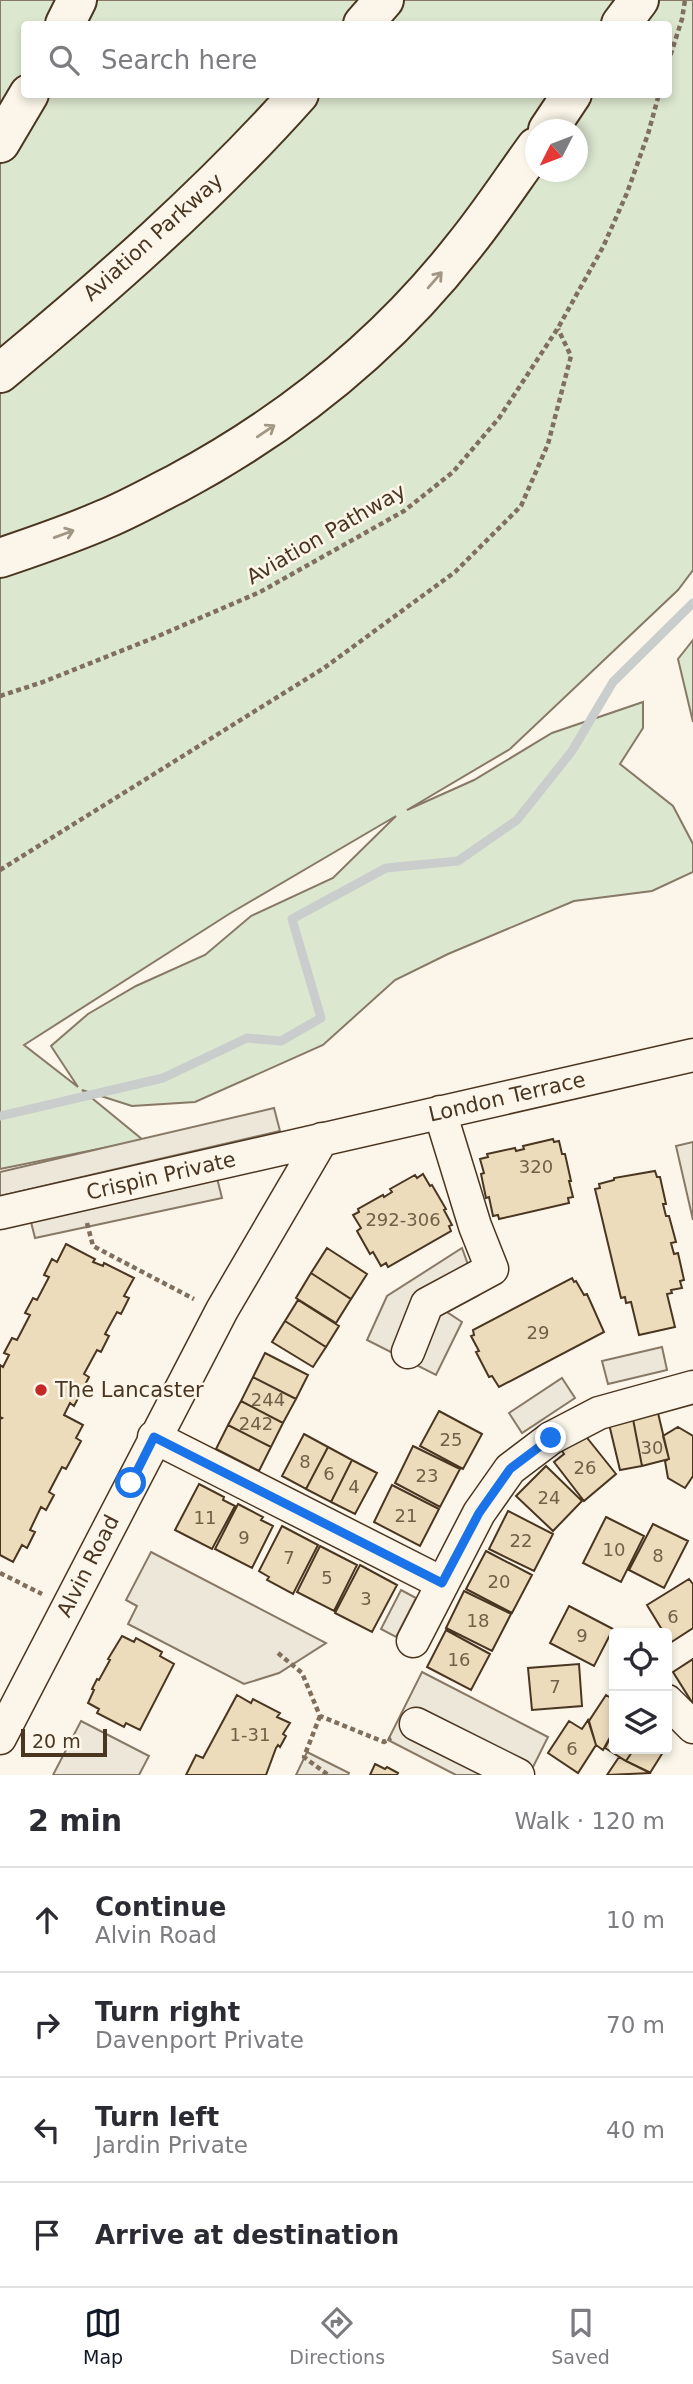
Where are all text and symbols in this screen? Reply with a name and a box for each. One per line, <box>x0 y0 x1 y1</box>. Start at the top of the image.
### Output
search box <box>21 21 672 98</box>
icon: search <box>45 41 83 79</box>
text: Search here <box>101 45 257 75</box>
north arrow <box>525 119 588 182</box>
street label: Aviation Parkway <box>78 168 228 306</box>
one-way arrow <box>427 271 443 289</box>
one-way arrow <box>256 424 275 438</box>
street label: Aviation Pathway <box>242 479 410 589</box>
one-way arrow <box>53 527 75 539</box>
street label: London Terrace <box>426 1067 588 1127</box>
street label: Crispin Private <box>84 1147 238 1205</box>
house number: 320 <box>519 1156 553 1177</box>
house number: 292-306 <box>365 1209 441 1230</box>
house number: 29 <box>527 1322 549 1343</box>
place label: The Lancaster <box>54 1378 204 1402</box>
marker: The Lancaster <box>33 1382 49 1398</box>
house number: 244 <box>251 1389 285 1410</box>
house number: 242 <box>239 1413 273 1434</box>
route end <box>535 1422 566 1453</box>
house number: 25 <box>440 1429 462 1450</box>
house number: 30 <box>641 1437 663 1458</box>
house number: 8 <box>299 1451 311 1472</box>
house number: 26 <box>574 1457 596 1478</box>
house number: 6 <box>323 1463 335 1484</box>
house number: 23 <box>416 1465 438 1486</box>
route start <box>115 1467 146 1498</box>
house number: 4 <box>348 1476 360 1497</box>
house number: 24 <box>538 1487 560 1508</box>
house number: 21 <box>395 1505 417 1526</box>
house number: 11 <box>194 1507 216 1528</box>
street label: Alvin Road <box>52 1511 124 1621</box>
house number: 9 <box>238 1527 250 1548</box>
house number: 22 <box>510 1530 532 1551</box>
house number: 10 <box>603 1539 625 1560</box>
house number: 8 <box>652 1545 664 1566</box>
house number: 7 <box>283 1547 295 1568</box>
house number: 5 <box>321 1567 333 1588</box>
house number: 20 <box>488 1571 510 1592</box>
house number: 3 <box>360 1588 372 1609</box>
house number: 6 <box>667 1606 679 1627</box>
house number: 18 <box>467 1610 489 1631</box>
house number: 9 <box>576 1625 588 1646</box>
map controls <box>609 1628 672 1754</box>
button: locate <box>609 1628 672 1691</box>
house number: 16 <box>448 1649 470 1670</box>
house number: 7 <box>549 1676 561 1697</box>
button: layers <box>609 1691 672 1754</box>
house number: 1-31 <box>230 1724 270 1745</box>
scale bar <box>21 1726 107 1758</box>
text: 20 m <box>32 1730 81 1752</box>
house number: 6 <box>566 1738 578 1759</box>
text: 2 min <box>28 1803 122 1838</box>
text: Walk · 120 m <box>514 1808 665 1834</box>
text: Continue <box>95 1892 226 1922</box>
icon: ahead <box>28 1901 66 1939</box>
text: 10 m <box>606 1907 665 1933</box>
text: Alvin Road <box>95 1922 217 1948</box>
text: Turn right <box>95 1997 240 2027</box>
icon: right <box>28 2006 66 2044</box>
text: 70 m <box>606 2012 665 2038</box>
text: Davenport Private <box>95 2027 304 2053</box>
text: Turn left <box>95 2102 219 2132</box>
icon: left <box>28 2111 66 2149</box>
text: 40 m <box>606 2117 665 2143</box>
text: Jardin Private <box>95 2132 248 2158</box>
icon: arrive <box>28 2216 66 2254</box>
text: Arrive at destination <box>95 2220 399 2250</box>
tab: Map <box>83 2304 123 2368</box>
tab: Directions <box>289 2304 385 2368</box>
tab: Saved <box>551 2304 610 2368</box>

